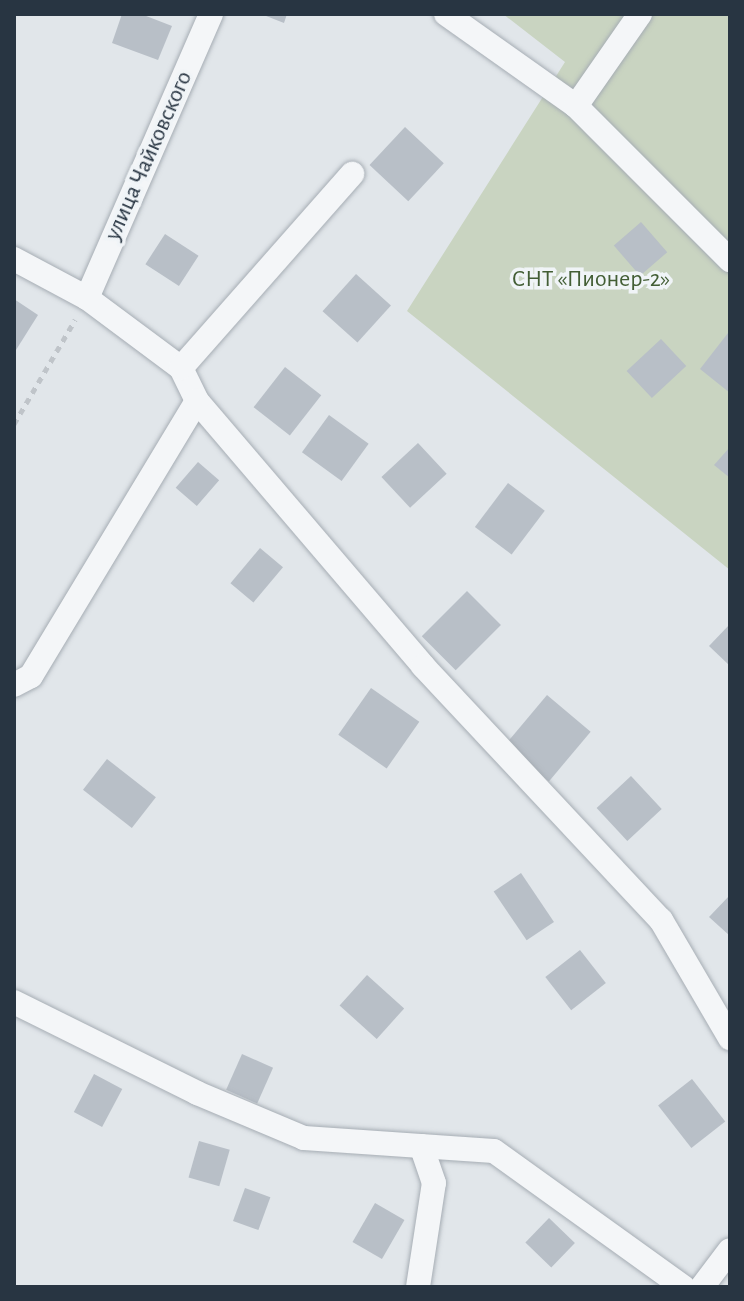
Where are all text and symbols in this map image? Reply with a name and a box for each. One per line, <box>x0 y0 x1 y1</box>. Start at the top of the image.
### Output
street label: улица Чайковского <box>99 67 199 245</box>
park label: СНТ «Пионер-2» <box>512 266 670 294</box>

